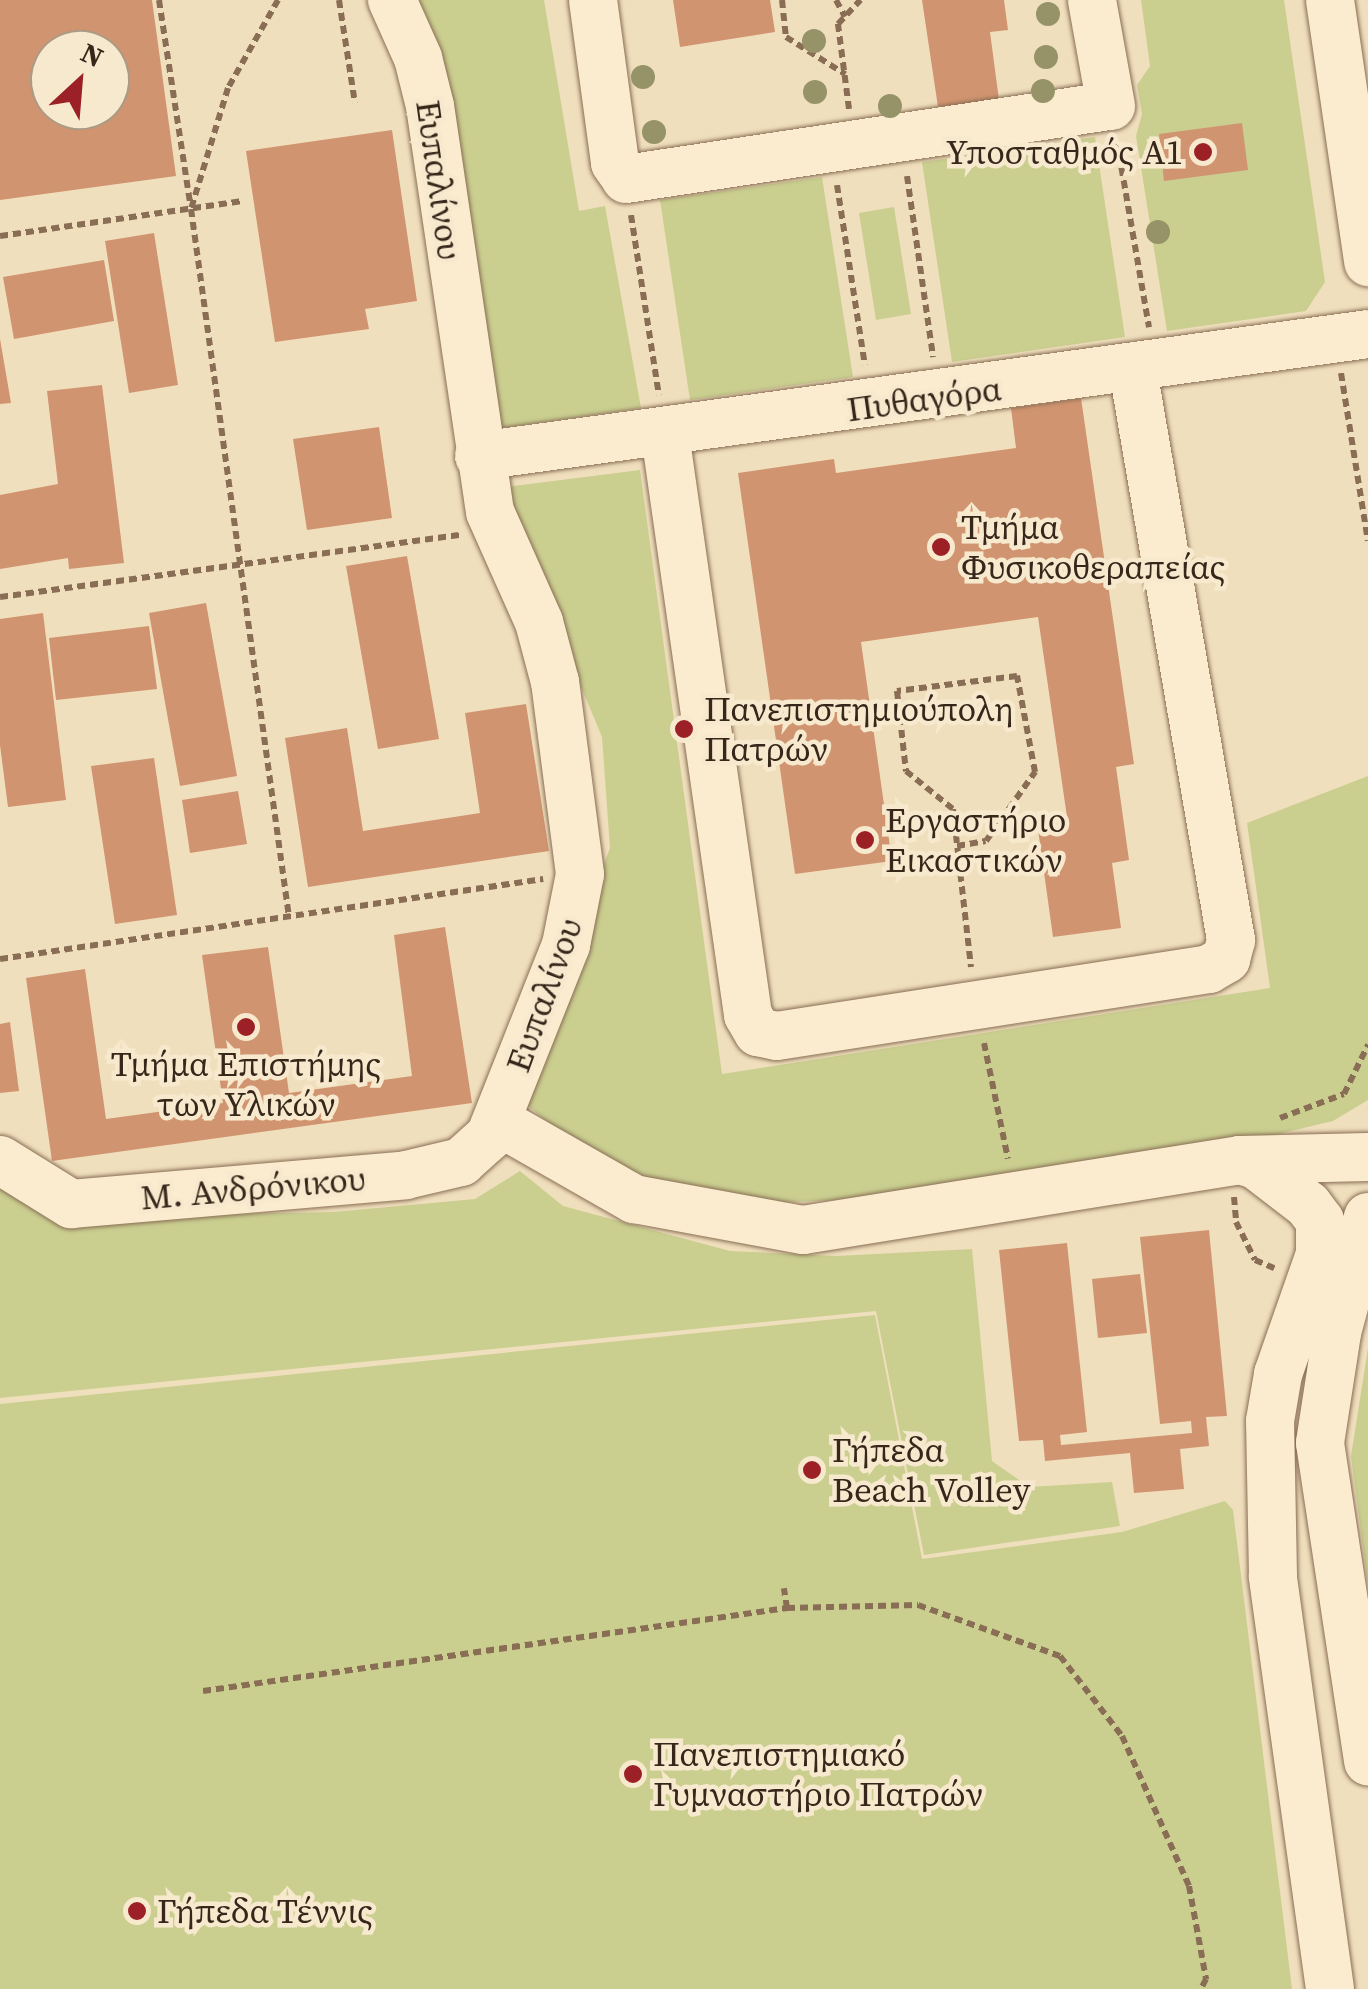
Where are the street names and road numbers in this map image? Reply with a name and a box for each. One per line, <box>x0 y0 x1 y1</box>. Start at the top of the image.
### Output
street label: Ευπαλίνου <box>407 97 471 263</box>
street label: Πυθαγόρα <box>844 367 1004 431</box>
street label: Ευπαλίνου <box>497 912 591 1078</box>
street label: Μ. Ανδρόνικου <box>139 1157 367 1219</box>

